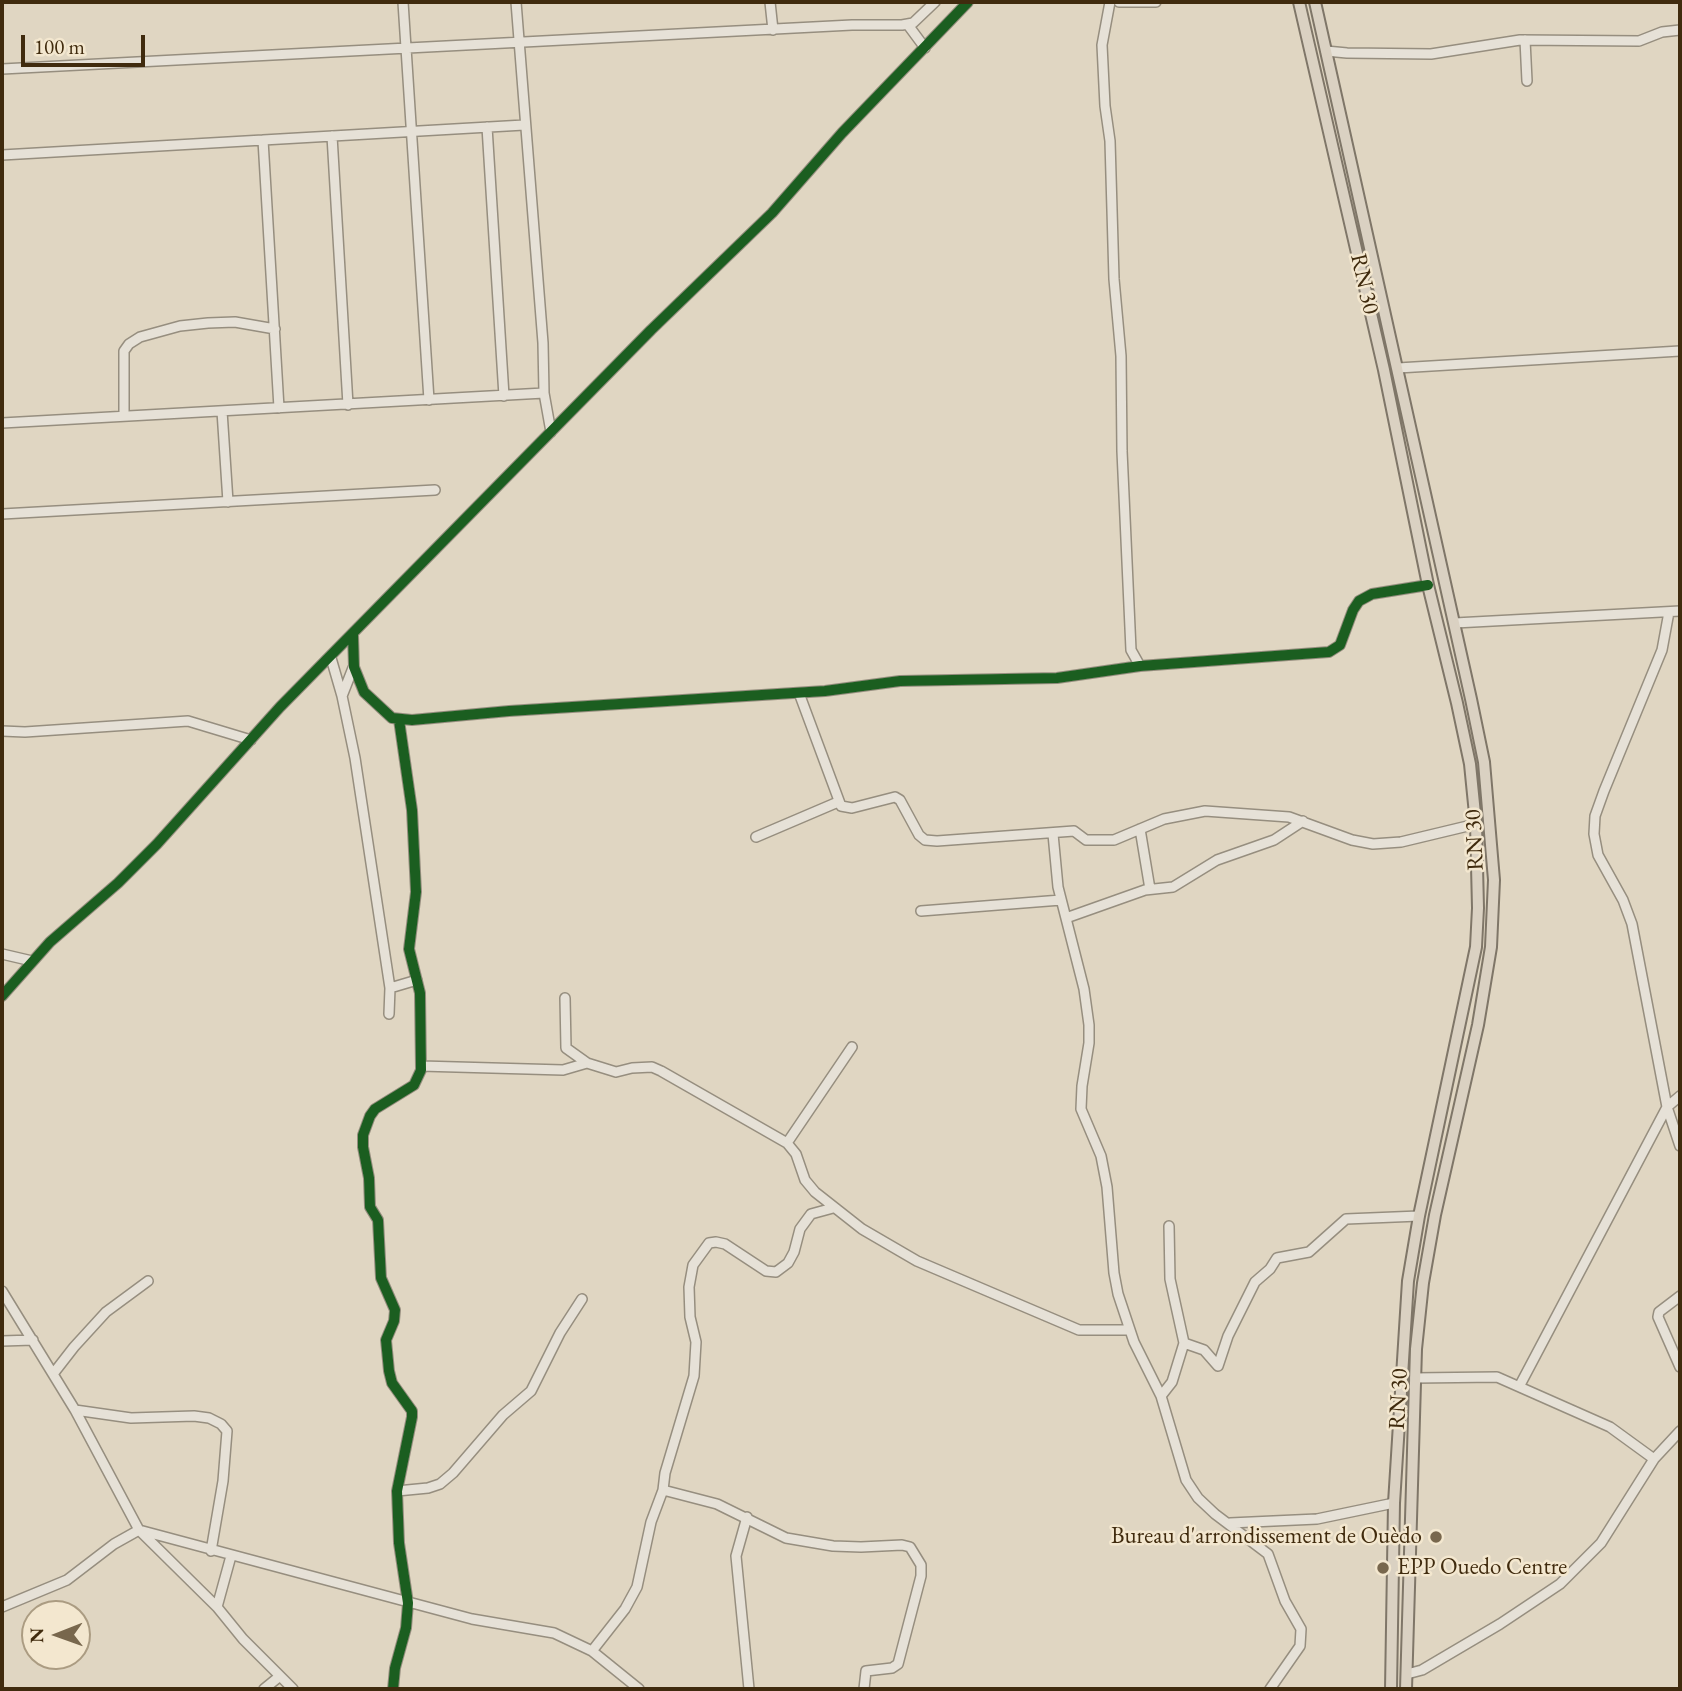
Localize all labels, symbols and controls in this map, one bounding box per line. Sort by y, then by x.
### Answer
scale bar [24,21,149,65]
text: 100 m [34,33,85,60]
street label: RN 30 [1344,251,1384,317]
street label: RN 30 [1460,809,1490,871]
street label: RN 30 [1384,1368,1414,1430]
place label: Bureau d'arrondissement de Ouèdo [1111,1523,1422,1551]
marker: Bureau d'arrondissement de Ouèdo [1428,1529,1444,1545]
place label: EPP Ouedo Centre [1397,1554,1567,1582]
marker: EPP Ouedo Centre [1375,1560,1391,1576]
north arrow [21,1600,91,1670]
text: N [24,1627,49,1643]

